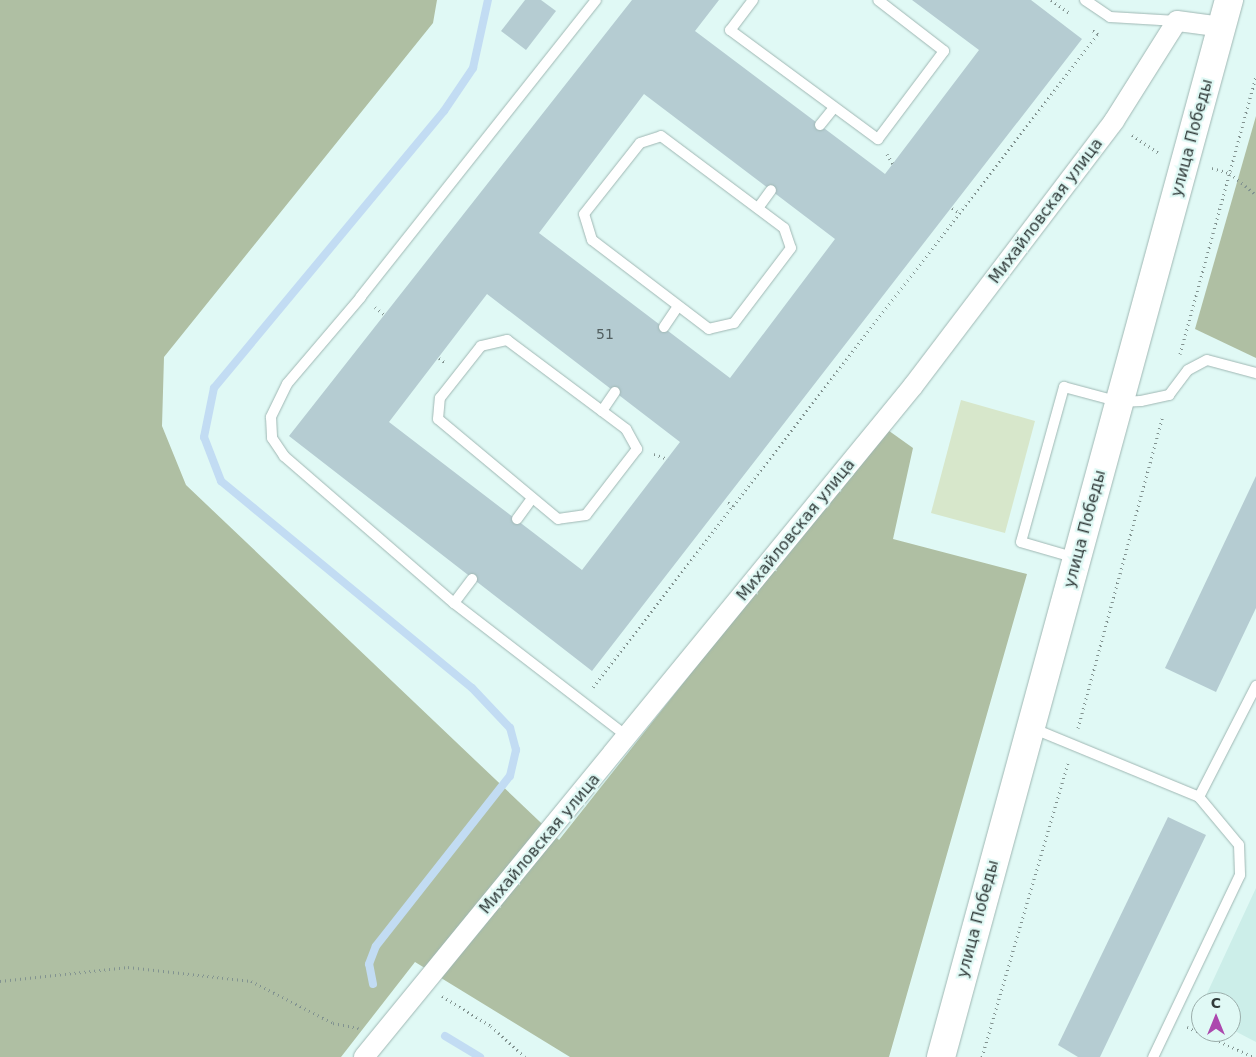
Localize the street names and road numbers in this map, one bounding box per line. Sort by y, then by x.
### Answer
street label: улица Победы [1167,77,1217,199]
street label: Михайловская улица [985,135,1107,287]
street label: Михайловская улица [733,455,859,605]
street label: улица Победы [1060,468,1110,590]
street label: Михайловская улица [476,770,604,918]
street label: улица Победы [953,858,1003,980]

